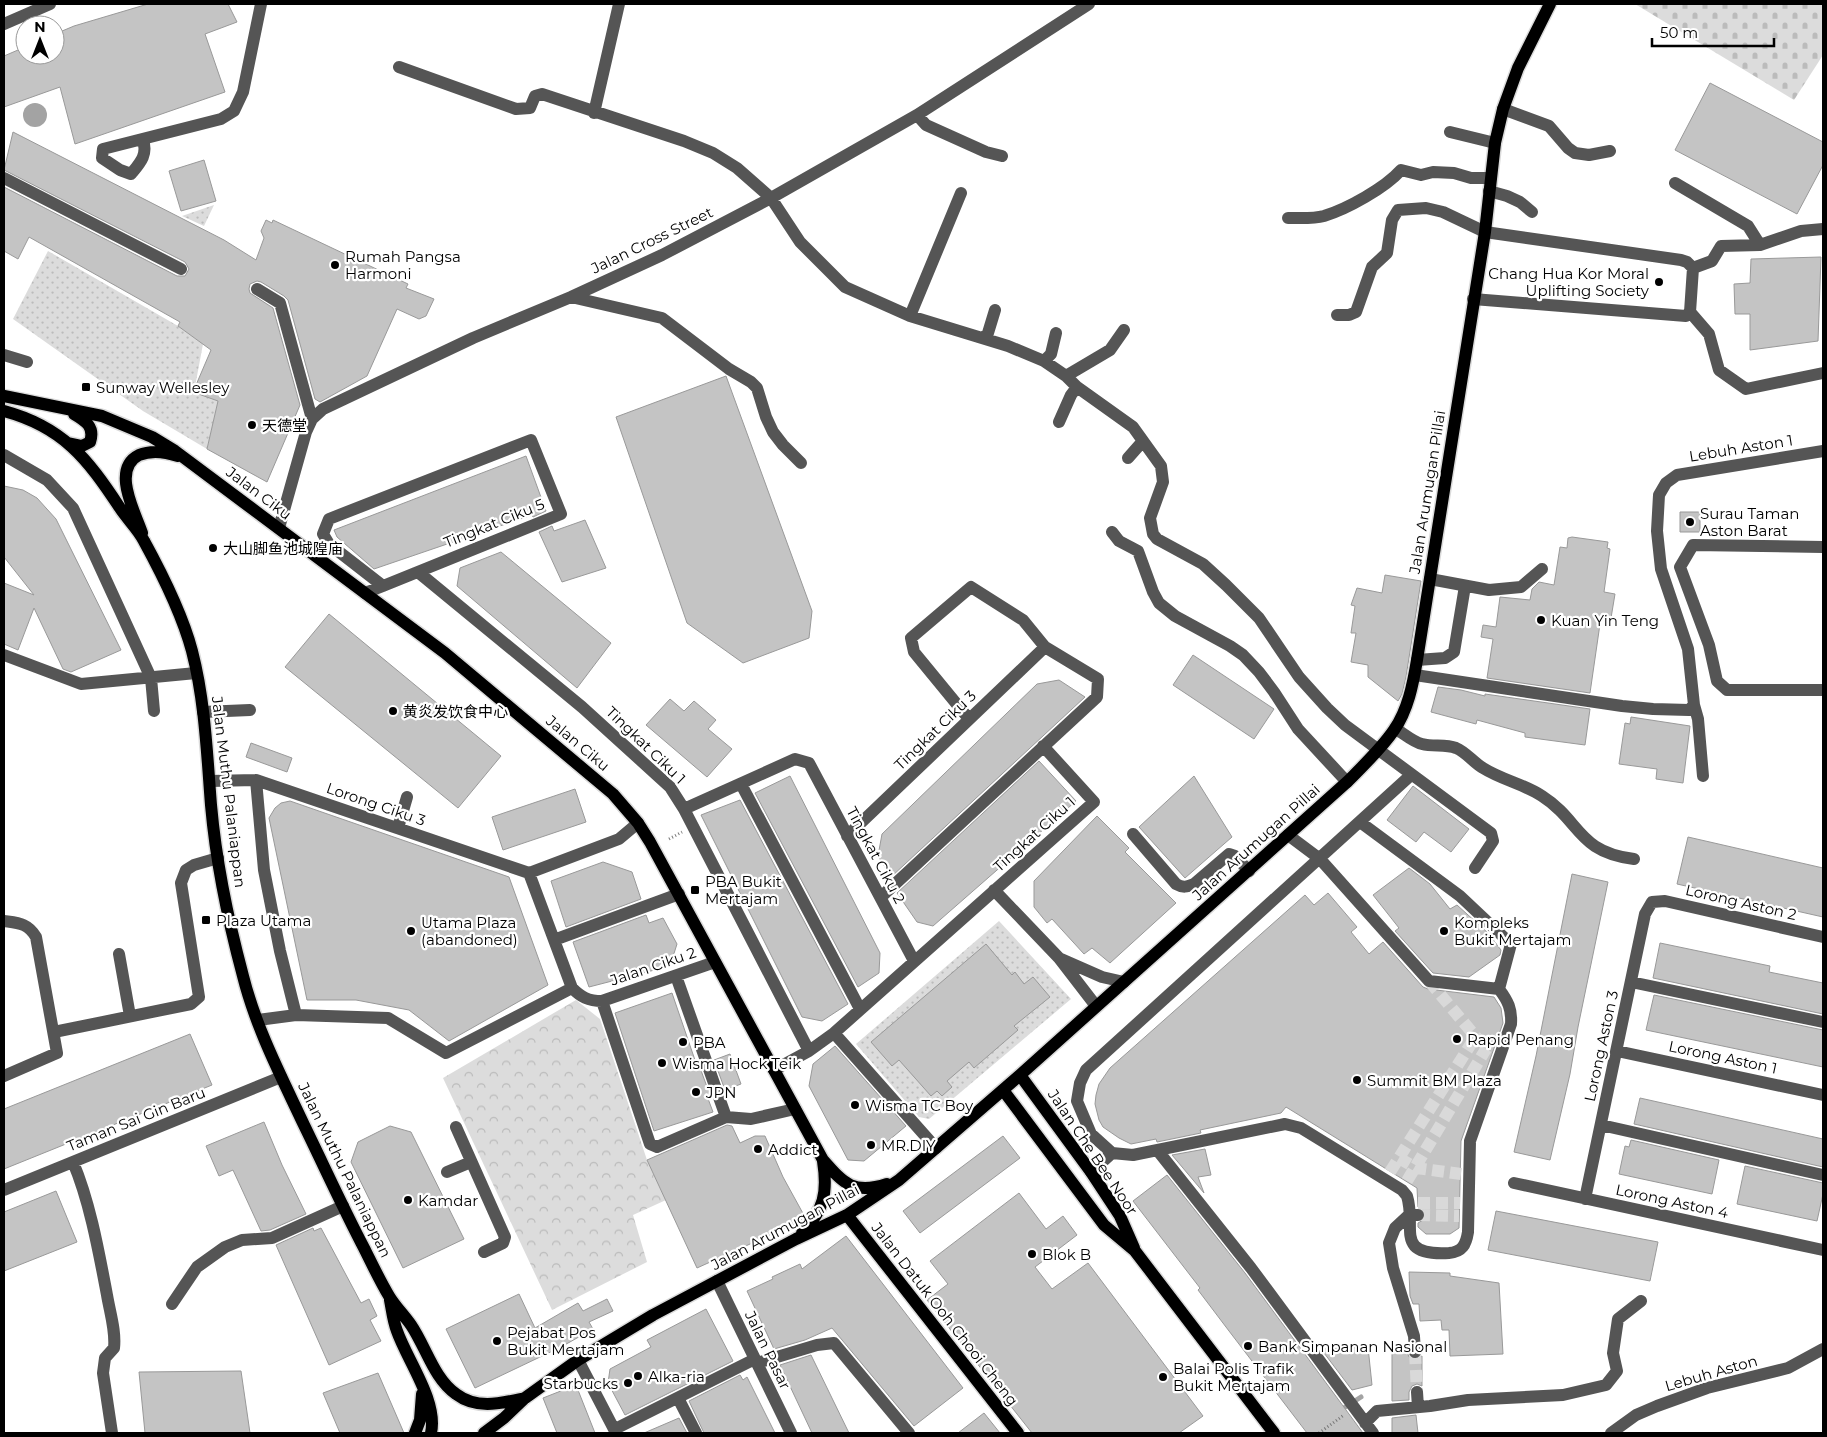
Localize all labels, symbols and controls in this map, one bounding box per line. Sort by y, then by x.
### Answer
north arrow [15,15,65,65]
scale bar [1652,15,1774,47]
text: N [34,18,46,36]
text: 50 m [1660,23,1698,42]
street label: Jalan Cross Street [587,202,716,278]
place label: Rumah Pangsa Harmoni [345,247,461,283]
marker: Rumah Pangsa Harmoni [329,259,341,271]
place label: Chang Hua Kor Moral Uplifting Society [1488,264,1650,300]
marker: Chang Hua Kor Moral Uplifting Society [1653,276,1665,288]
place label: Sunway Wellesley [96,378,230,397]
marker: Sunway Wellesley [80,381,92,393]
street label: Jalan Arumugan Pillai [1405,409,1449,576]
place label: 天德堂 [262,416,307,435]
marker: 天德堂 [246,419,258,431]
street label: Lebuh Aston 1 [1688,430,1794,466]
street label: Jalan Ciku [222,462,295,524]
street label: Tingkat Ciku 5 [441,494,547,552]
place label: Surau Taman Aston Barat [1700,504,1800,540]
marker: Surau Taman Aston Barat [1684,516,1696,528]
place label: 大山脚鱼池城隍庙 [223,539,343,558]
marker: 大山脚鱼池城隍庙 [207,542,219,554]
place label: Kuan Yin Teng [1551,611,1659,630]
marker: Kuan Yin Teng [1535,614,1547,626]
street label: Tingkat Ciku 3 [890,686,980,774]
street label: Jalan Muthu Palaniappan [208,694,250,889]
place label: 黄炎发饮食中心 [403,702,508,721]
street label: Tingkat Ciku 1 [602,702,690,788]
marker: 黄炎发饮食中心 [387,705,399,717]
street label: Jalan Ciku [542,710,614,775]
street label: Lorong Ciku 3 [324,778,428,830]
street label: Jalan Arumugan Pillai [1188,780,1324,905]
street label: Tingkat Ciku 1 [989,792,1079,876]
street label: Tingkat Ciku 2 [843,803,909,907]
place label: PBA Bukit Mertajam [705,872,782,908]
street label: Lorong Aston 2 [1684,880,1798,924]
marker: PBA Bukit Mertajam [689,884,701,896]
place label: Plaza Utama [216,911,311,930]
place label: Utama Plaza (abandoned) [421,913,518,949]
place label: Kompleks Bukit Mertajam [1454,913,1571,949]
marker: Plaza Utama [200,914,212,926]
marker: Utama Plaza (abandoned) [405,925,417,937]
marker: Kompleks Bukit Mertajam [1438,925,1450,937]
street label: Jalan Ciku 2 [607,942,698,990]
street label: Lorong Aston 3 [1580,989,1622,1103]
place label: Rapid Penang [1467,1030,1574,1049]
place label: PBA [693,1033,726,1052]
marker: Rapid Penang [1451,1033,1463,1045]
marker: PBA [677,1036,689,1048]
street label: Lorong Aston 1 [1667,1036,1779,1078]
place label: Wisma Hock Teik [672,1054,801,1073]
marker: Wisma Hock Teik [656,1057,668,1069]
place label: Summit BM Plaza [1367,1071,1502,1090]
marker: Summit BM Plaza [1351,1074,1363,1086]
street label: Jalan Muthu Palaniappan [294,1078,396,1261]
street label: Taman Sai Gin Baru [64,1082,208,1156]
place label: JPN [705,1083,736,1102]
street label: Jalan Che Bee Noor [1043,1085,1142,1218]
marker: JPN [690,1086,702,1098]
place label: Wisma TC Boy [865,1096,974,1115]
marker: Wisma TC Boy [849,1099,861,1111]
place label: MR.DIY [881,1136,936,1155]
marker: MR.DIY [865,1139,877,1151]
place label: Addict [768,1140,818,1159]
marker: Addict [752,1143,764,1155]
street label: Jalan Arumugan Pillai [707,1180,862,1275]
street label: Lorong Aston 4 [1614,1180,1730,1222]
place label: Kamdar [418,1191,478,1210]
marker: Kamdar [402,1194,414,1206]
street label: Jalan Datuk Ooh Chooi Cheng [867,1218,1023,1409]
place label: Blok B [1042,1245,1091,1264]
marker: Blok B [1026,1248,1038,1260]
street label: Jalan Pasar [740,1307,795,1392]
place label: Pejabat Pos Bukit Mertajam [507,1323,624,1359]
marker: Pejabat Pos Bukit Mertajam [491,1335,503,1347]
place label: Bank Simpanan Nasional [1258,1337,1447,1356]
marker: Bank Simpanan Nasional [1242,1340,1254,1352]
street label: Lebuh Aston [1663,1351,1759,1395]
place label: Balai Polis Trafik Bukit Mertajam [1173,1359,1294,1395]
place label: Alka-ria [648,1367,705,1386]
marker: Alka-ria [632,1370,644,1382]
marker: Balai Polis Trafik Bukit Mertajam [1157,1371,1169,1383]
place label: Starbucks [544,1374,618,1393]
marker: Starbucks [622,1377,634,1389]

